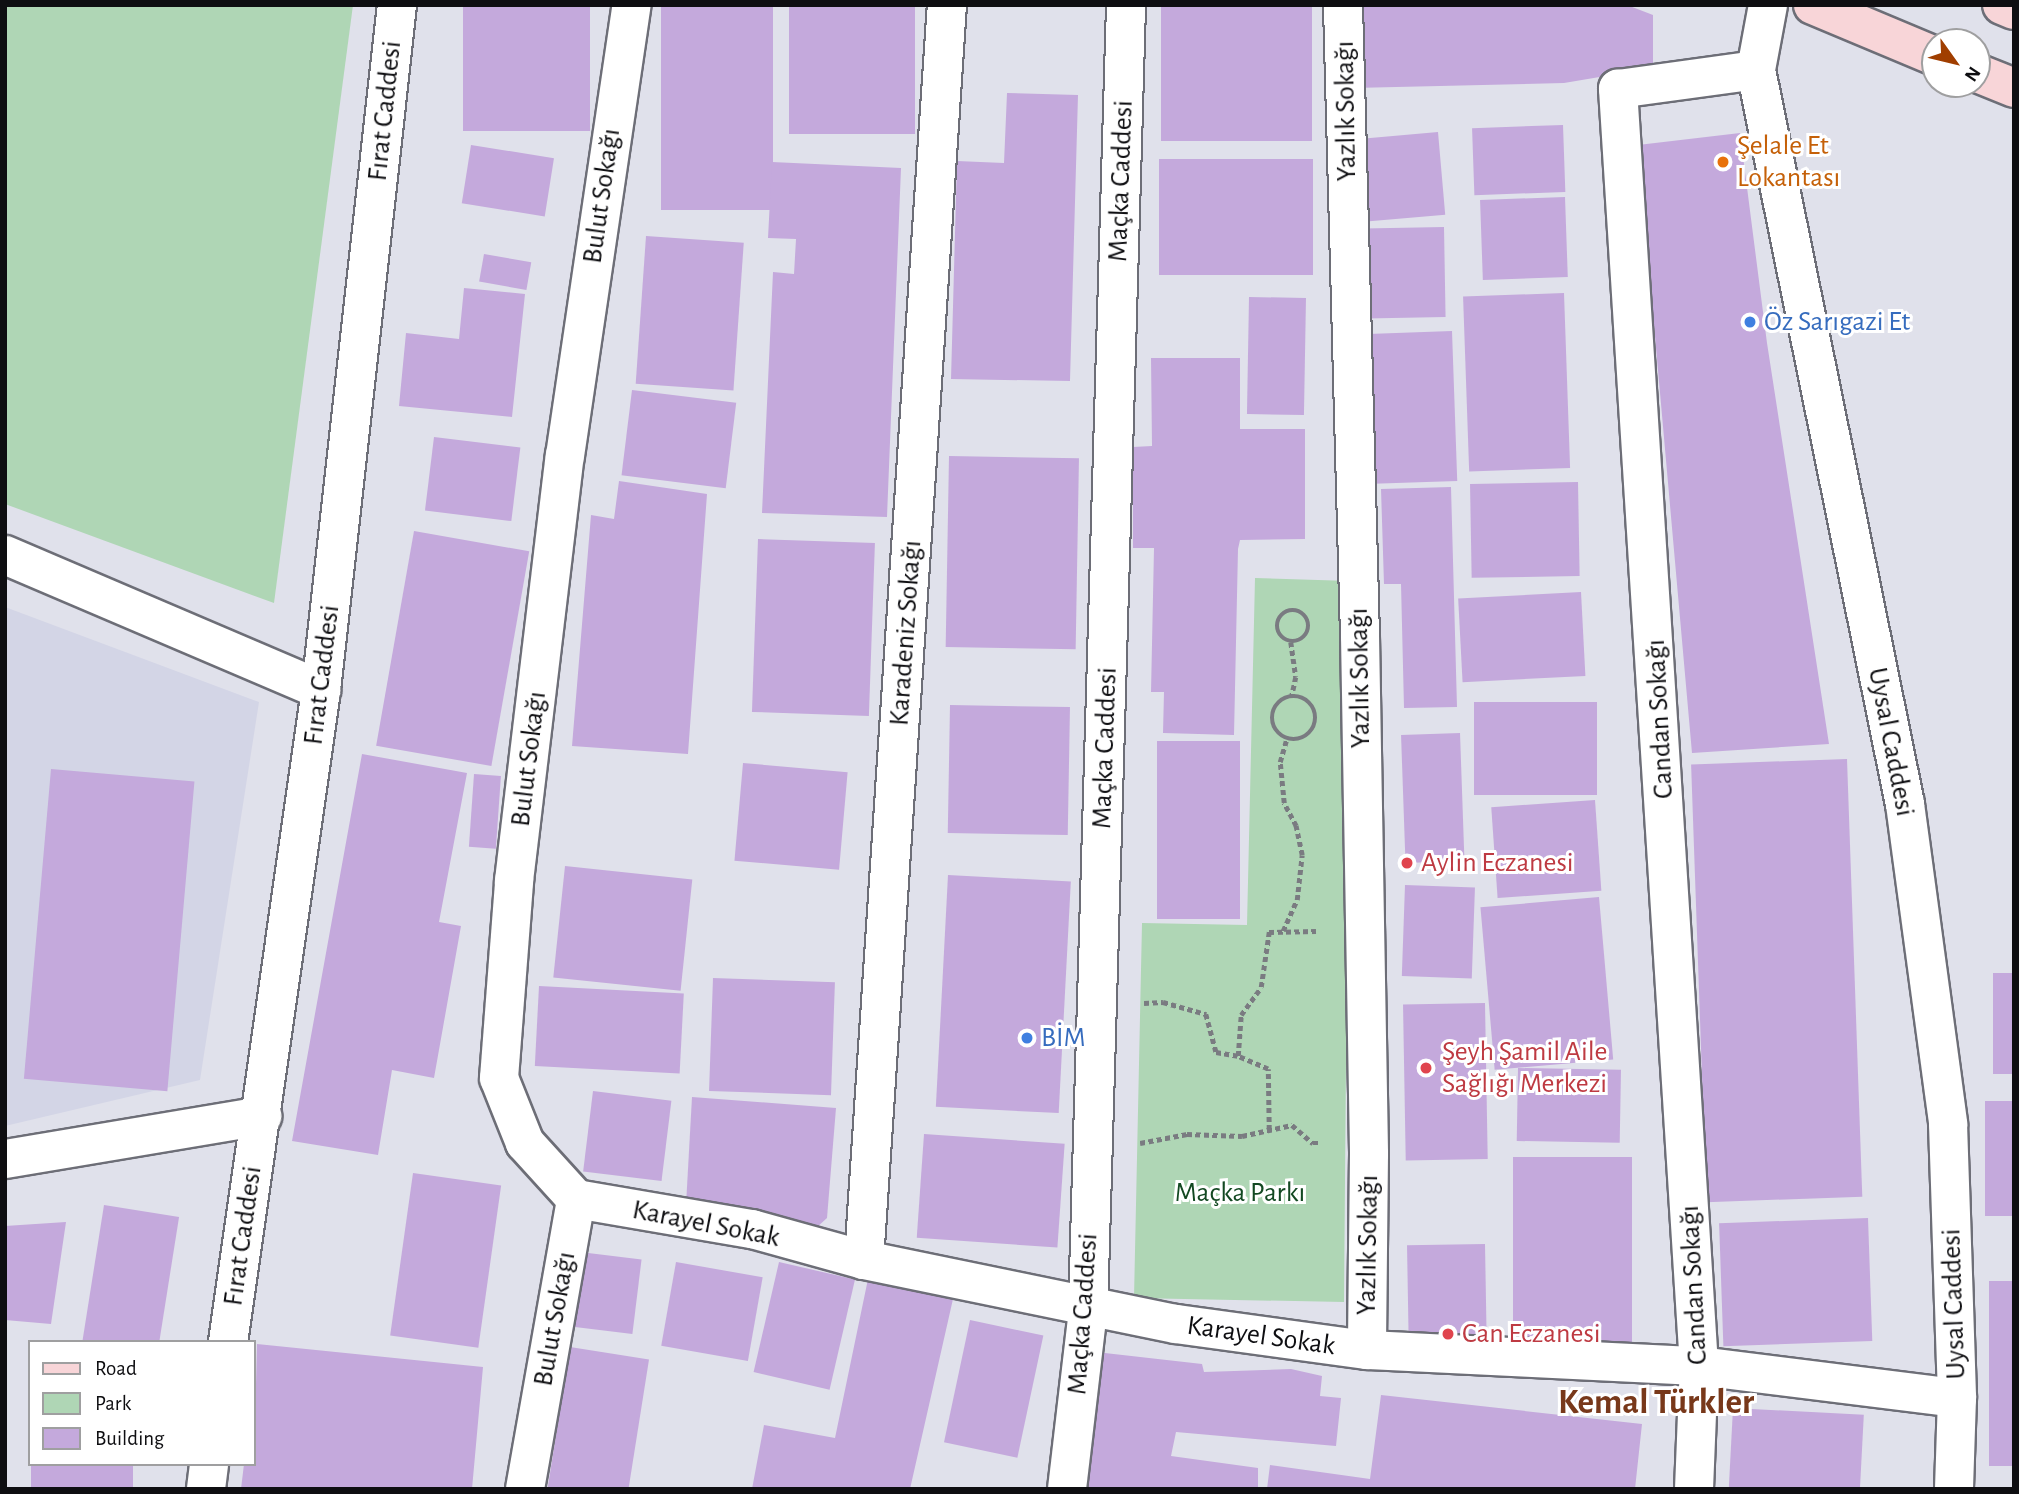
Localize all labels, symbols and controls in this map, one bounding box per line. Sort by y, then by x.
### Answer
north arrow [1921,28,1991,98]
street label: Fırat Caddesi [361,39,409,183]
street label: Yazlık Sokağı [1328,40,1364,182]
text: N [1961,63,1984,85]
street label: Maçka Caddesi [1101,100,1141,262]
street label: Bulut Sokağı [576,126,628,266]
place label: Şelale Et Lokantası [1737,129,1840,195]
marker: Şelale Et Lokantası [1715,154,1731,170]
place label: Öz Sarıgazi Et [1764,305,1910,339]
marker: Öz Sarıgazi Et [1742,314,1758,330]
street label: Karadeniz Sokağı [883,539,929,727]
street label: Fırat Caddesi [297,603,347,747]
street label: Yazlık Sokağı [1342,607,1378,749]
street label: Candan Sokağı [1639,638,1681,800]
street label: Uysal Caddesi [1860,665,1922,819]
street label: Maçka Caddesi [1085,667,1125,829]
street label: Bulut Sokağı [504,689,554,829]
place label: Aylin Eczanesi [1421,846,1574,880]
marker: Aylin Eczanesi [1399,855,1415,871]
place label: BİM [1041,1021,1086,1055]
marker: BİM [1019,1030,1035,1046]
place label: Şeyh Şamil Aile Sağlığı Merkezi [1442,1035,1608,1101]
marker: Şeyh Şamil Aile Sağlığı Merkezi [1416,1058,1436,1078]
street label: Fırat Caddesi [217,1164,269,1308]
street label: Yazlık Sokağı [1350,1174,1386,1316]
park label: Maçka Parkı [1175,1176,1305,1210]
street label: Karayel Sokak [629,1193,783,1255]
street label: Candan Sokağı [1673,1204,1715,1366]
street label: Uysal Caddesi [1935,1228,1973,1380]
street label: Maçka Caddesi [1061,1232,1105,1396]
street label: Bulut Sokağı [527,1249,583,1389]
street label: Karayel Sokak [1185,1309,1337,1363]
place label: Can Eczanesi [1462,1317,1601,1351]
marker: Can Eczanesi [1440,1326,1456,1342]
legend [28,1340,256,1466]
text: Road [95,1358,137,1379]
district label: Kemal Türkler [1558,1382,1754,1424]
text: Park [95,1393,131,1414]
text: Building [95,1428,164,1449]

